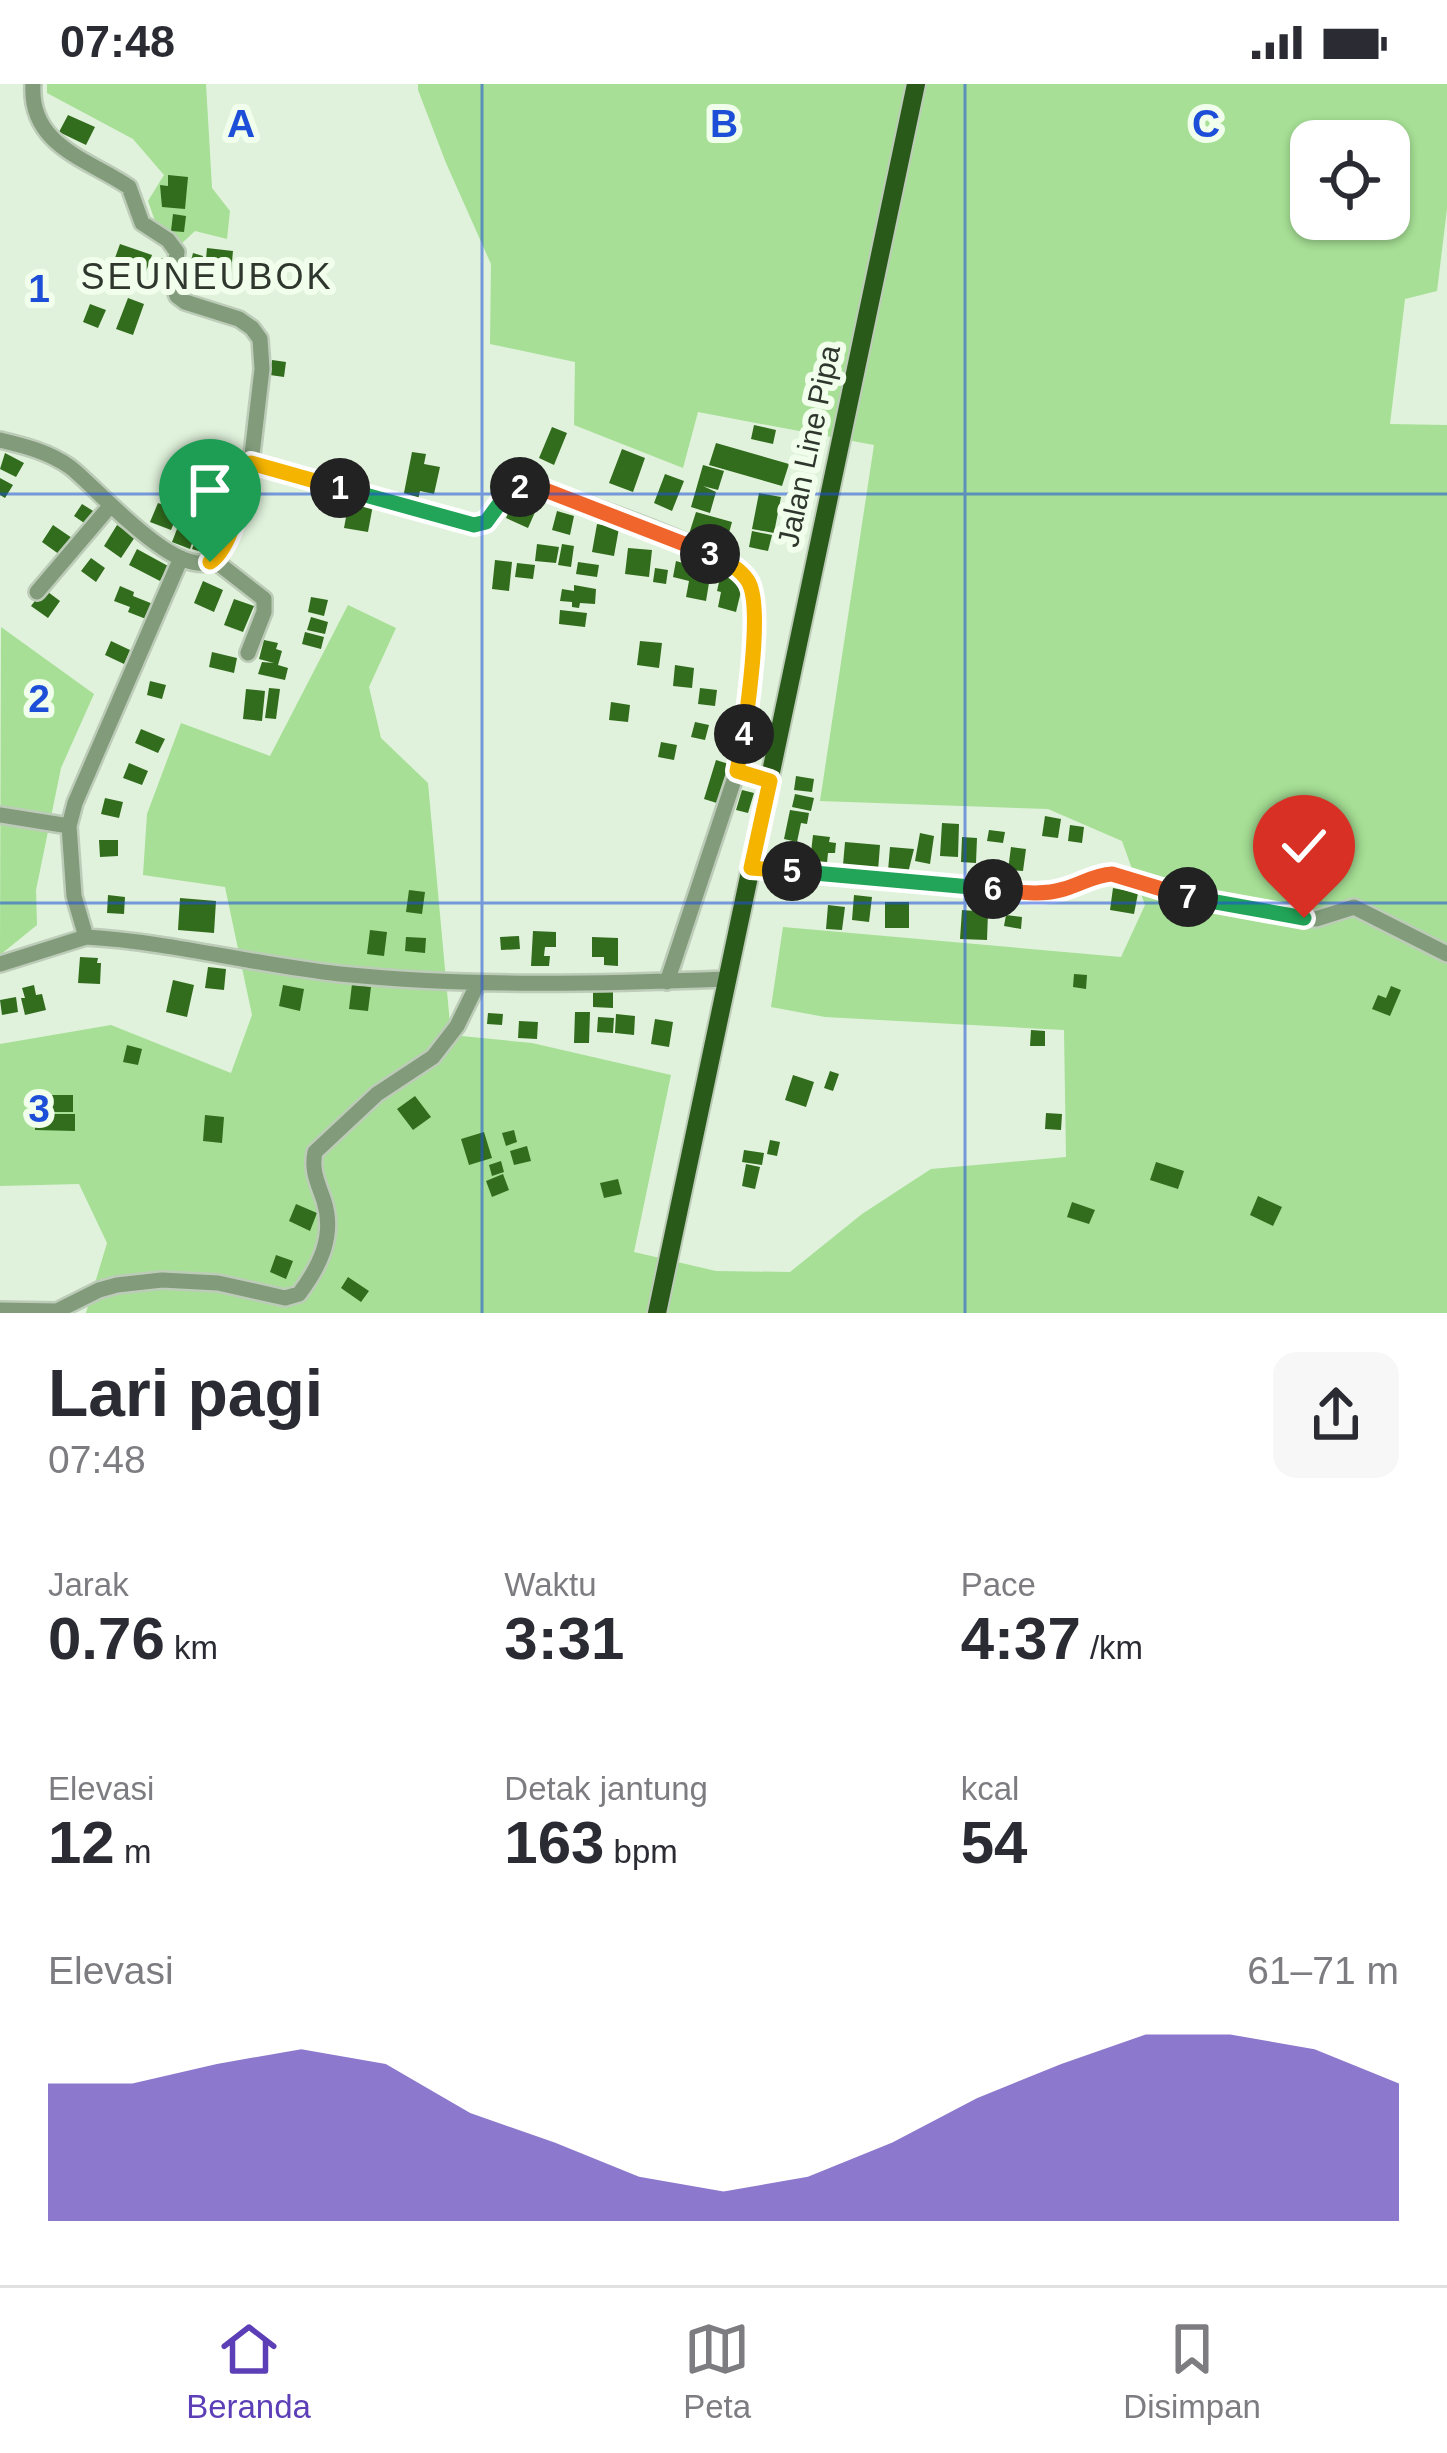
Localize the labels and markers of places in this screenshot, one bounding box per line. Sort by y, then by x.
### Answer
pin [159,439,261,562]
pin: 2 [490,457,550,517]
pin: 1 [310,458,370,518]
pin: 3 [680,524,740,584]
pin: 4 [714,704,774,764]
pin [1253,795,1355,918]
pin: 5 [762,841,822,901]
pin: 6 [963,859,1023,919]
pin: 7 [1158,867,1218,927]

